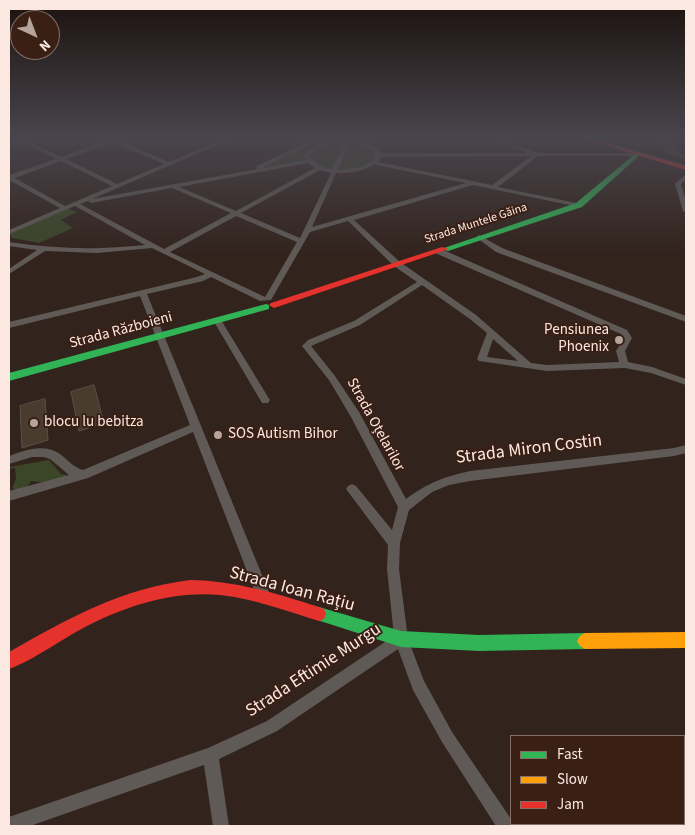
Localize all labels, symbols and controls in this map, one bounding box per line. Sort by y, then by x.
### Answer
north arrow [10,10,60,60]
text: N [34,35,55,56]
street label: Strada Muntele Găina [423,201,529,247]
street label: Strada Războieni [68,309,174,353]
place label: Pensiunea Phoenix [544,322,609,357]
marker: Pensiunea Phoenix [613,334,625,346]
street label: Strada Oțelarilor [342,375,408,475]
place label: blocu lu bebitza [44,414,144,432]
marker: blocu lu bebitza [28,417,40,429]
place label: SOS Autism Bihor [228,426,338,444]
marker: SOS Autism Bihor [212,429,224,441]
street label: Strada Miron Costin [455,430,603,470]
street label: Strada Ioan Rațiu [227,563,357,617]
street label: Strada Eftimie Murgu [242,619,386,723]
legend [510,735,685,825]
text: Fast [557,744,583,765]
text: Slow [557,769,588,790]
text: Jam [557,794,584,815]

